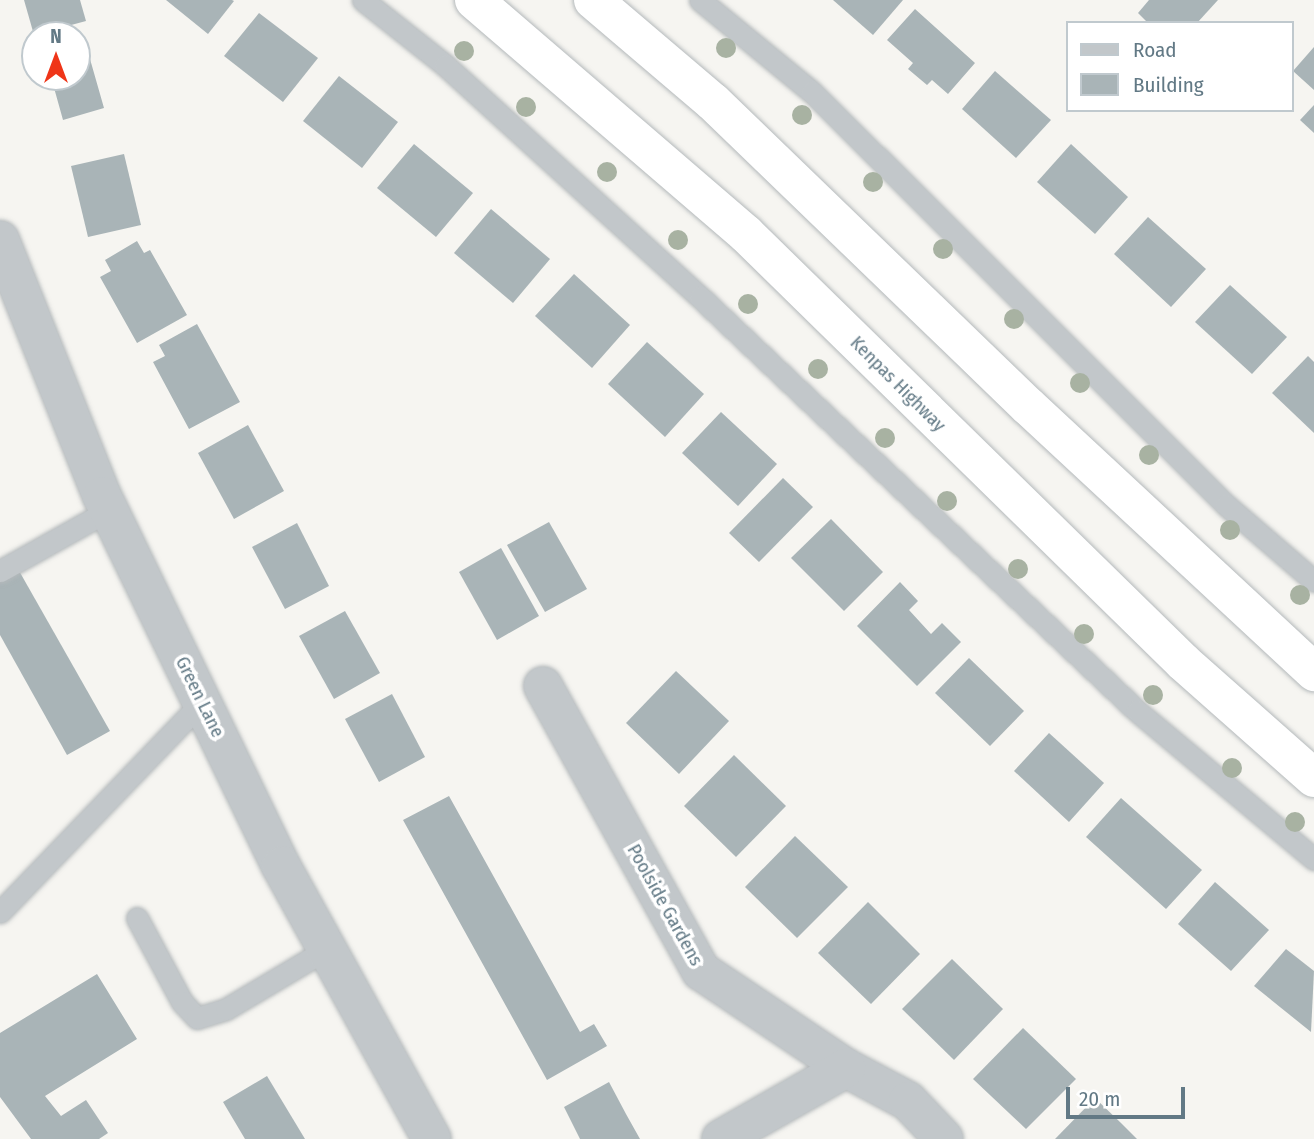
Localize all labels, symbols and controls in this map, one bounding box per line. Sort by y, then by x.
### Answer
north arrow [21,21,91,91]
legend [1066,21,1293,112]
text: N [50,25,62,48]
text: Road [1133,37,1177,63]
text: Building [1133,72,1204,98]
street label: Kenpas Highway [845,331,951,437]
street label: Green Lane [171,653,229,741]
street label: Poolside Gardens [622,840,708,970]
scale bar [1069,1072,1188,1116]
text: 20 m [1079,1086,1120,1112]

